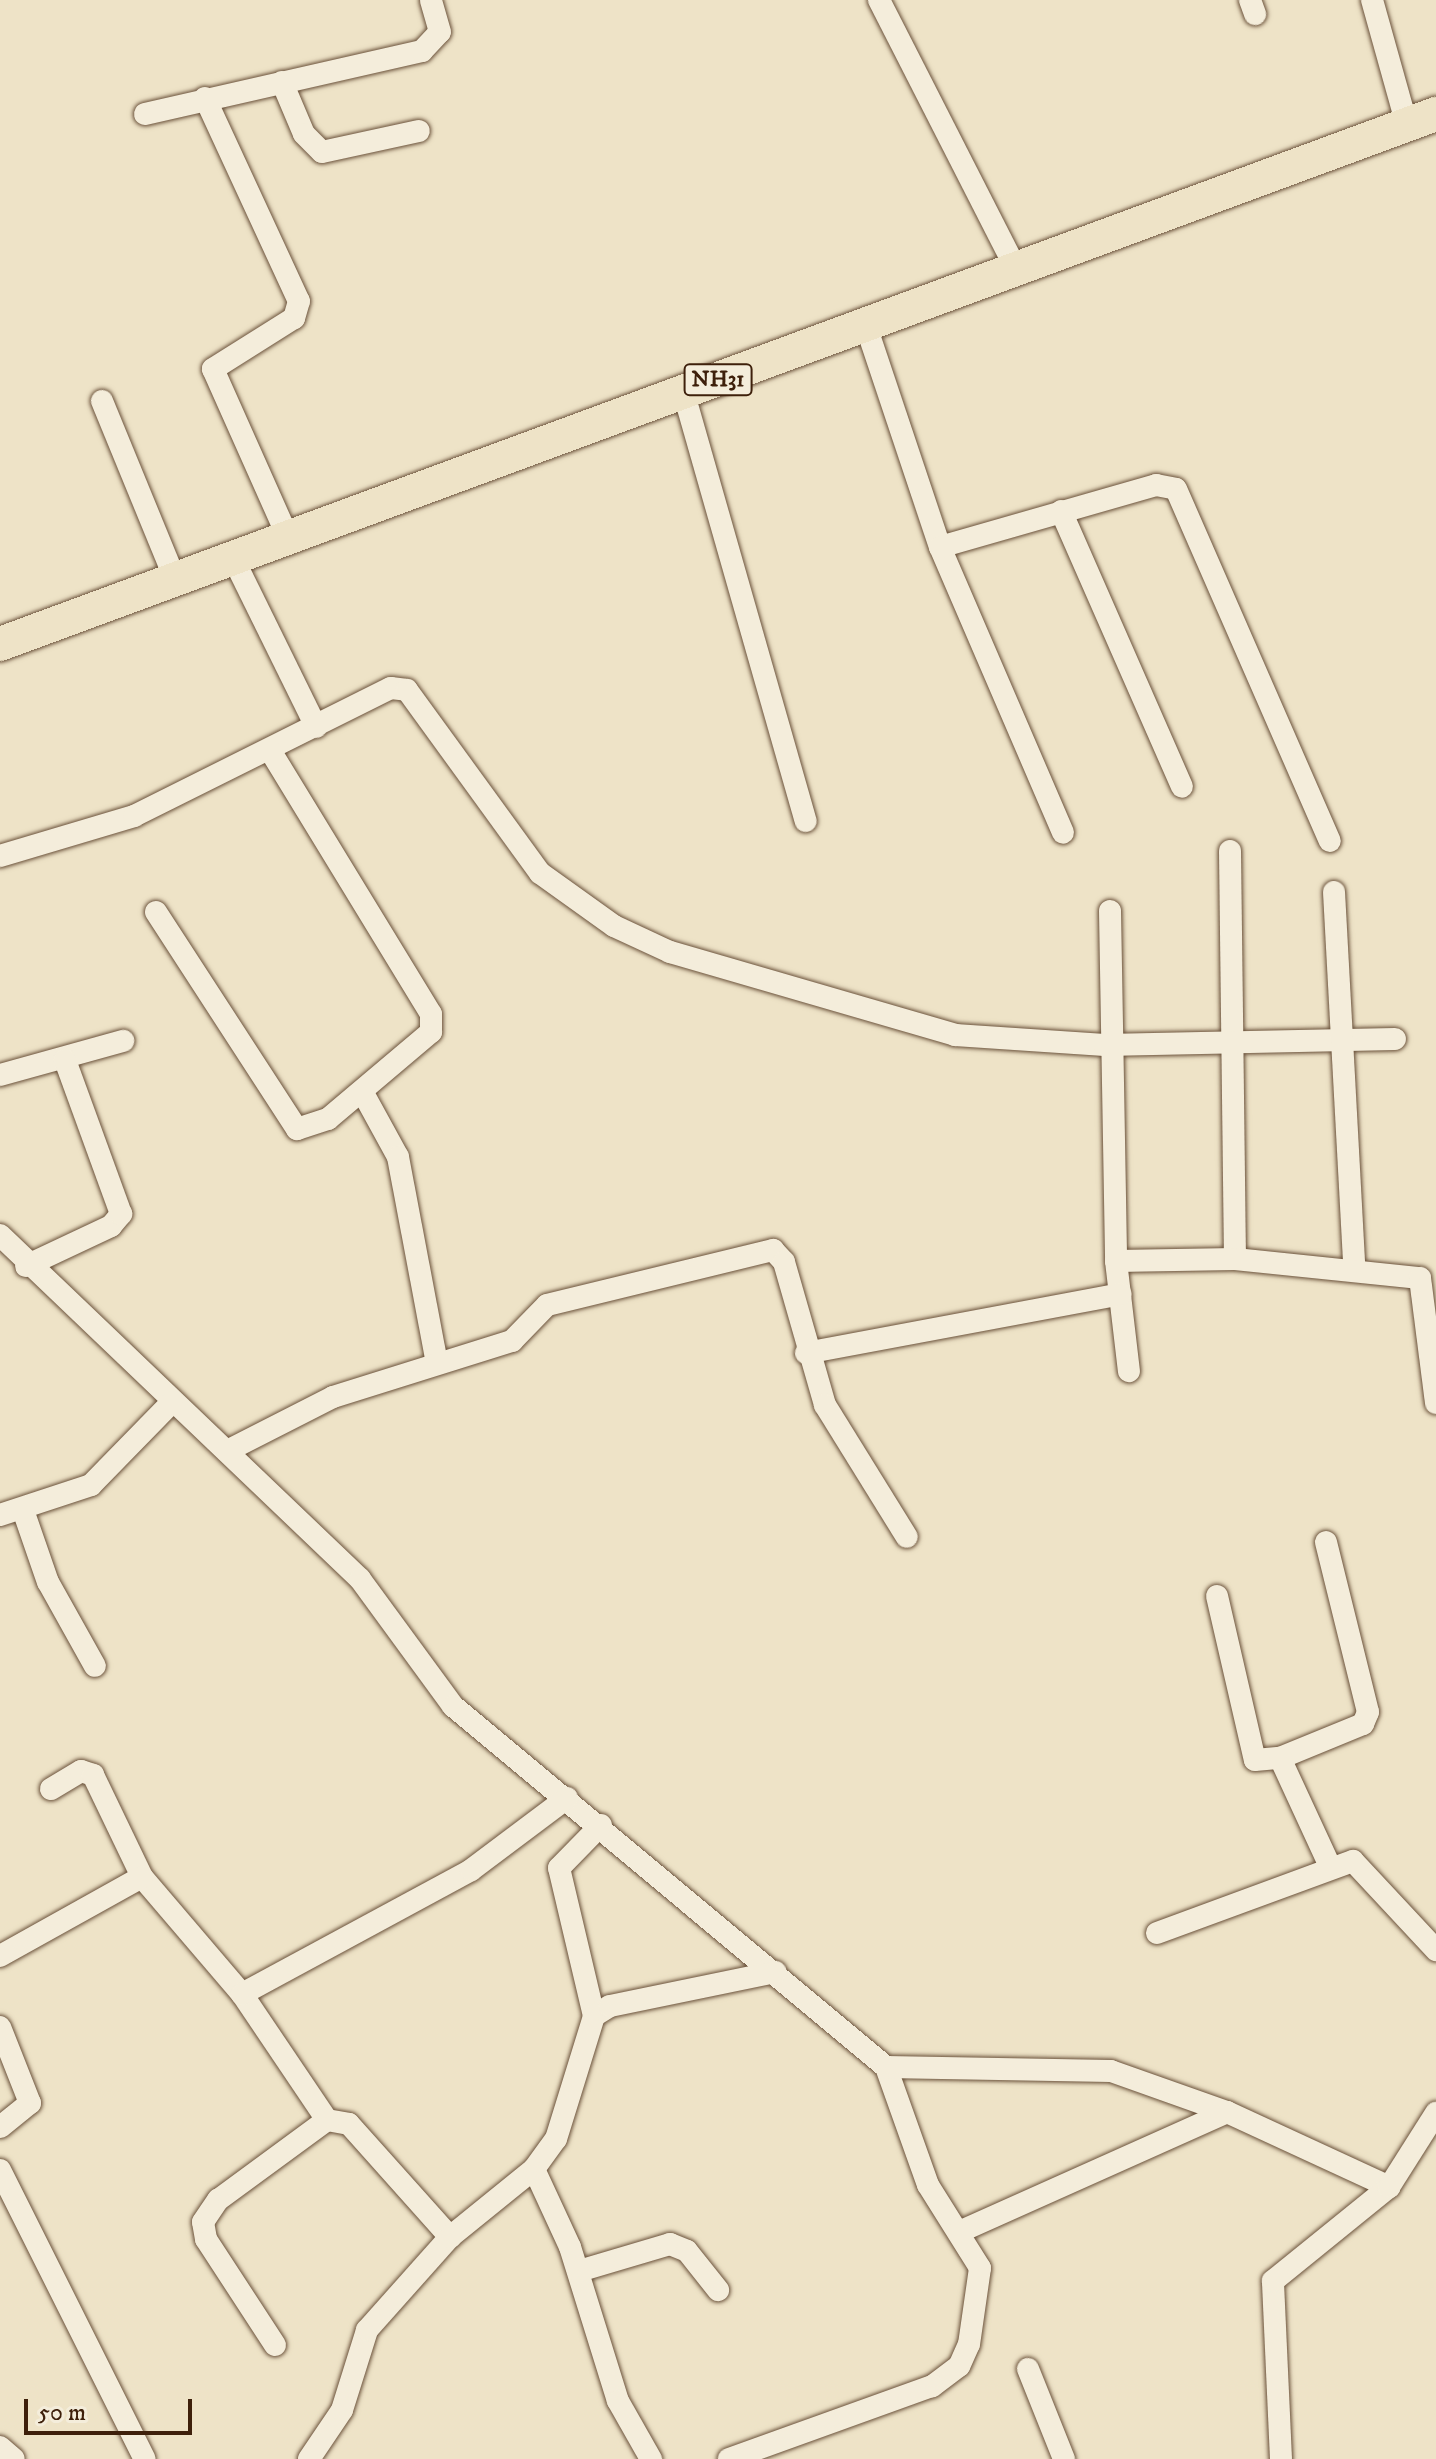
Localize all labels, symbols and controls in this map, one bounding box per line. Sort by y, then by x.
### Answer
road number: NH31 [682,362,754,398]
scale bar [28,2383,196,2433]
text: 50 m [38,2398,86,2428]

